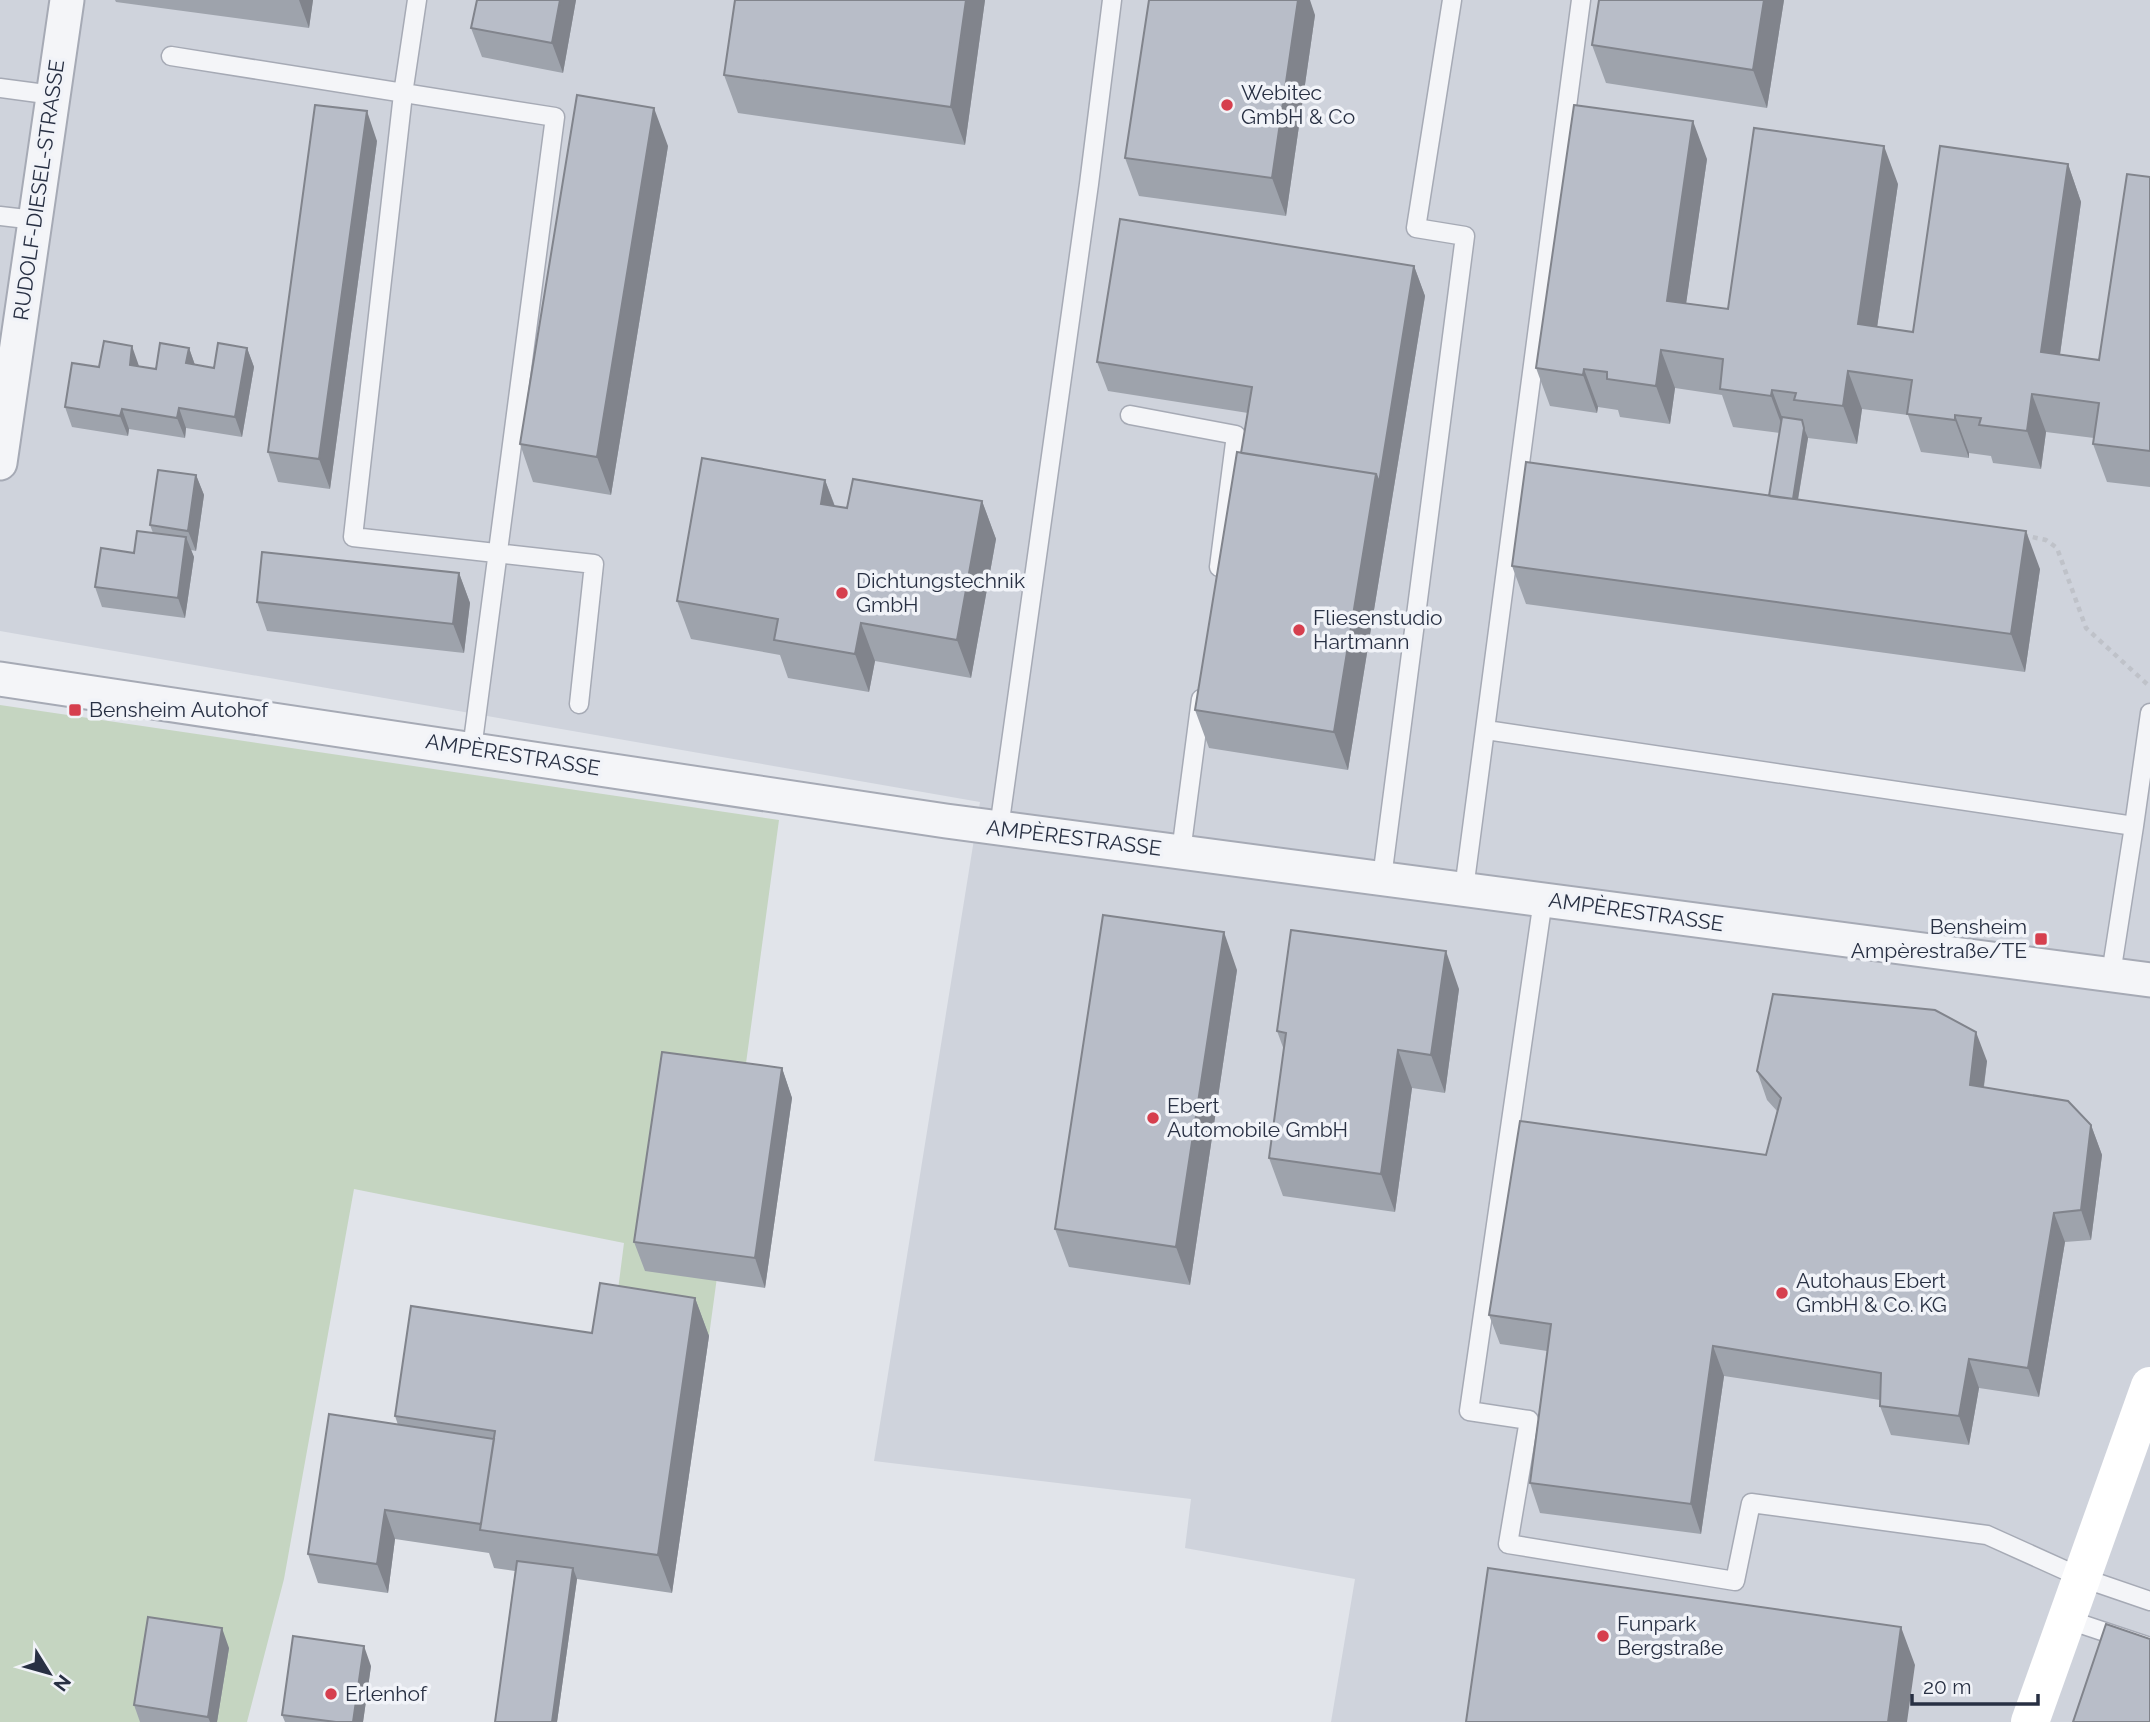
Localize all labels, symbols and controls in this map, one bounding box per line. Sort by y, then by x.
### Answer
street label: RUDOLF-DIESEL-STRASSE [8,58,69,322]
place label: Webitec GmbH & Co [1241,80,1355,129]
marker: Webitec GmbH & Co [1219,97,1235,113]
place label: Dichtungstechnik GmbH [856,568,1025,617]
marker: Dichtungstechnik GmbH [834,585,850,601]
place label: Fliesenstudio Hartmann [1313,605,1443,654]
marker: Fliesenstudio Hartmann [1291,622,1307,638]
place label: Bensheim Autohof [89,697,269,722]
marker: Bensheim Autohof [67,702,83,718]
street label: AMPÈRESTRASSE [424,728,602,781]
street label: AMPÈRESTRASSE [985,814,1163,861]
street label: AMPÈRESTRASSE [1547,887,1725,936]
place label: Bensheim Ampèrestraße/TE [1851,914,2027,963]
marker: Bensheim Ampèrestraße/TE [2033,931,2049,947]
place label: Ebert Automobile GmbH [1167,1093,1348,1142]
marker: Ebert Automobile GmbH [1145,1110,1161,1126]
place label: Autohaus Ebert GmbH & Co. KG [1796,1268,1947,1317]
marker: Autohaus Ebert GmbH & Co. KG [1774,1285,1790,1301]
place label: Funpark Bergstraße [1617,1611,1723,1660]
marker: Funpark Bergstraße [1595,1628,1611,1644]
north arrow [14,1638,84,1708]
scale bar [1912,1662,2038,1706]
text: N [49,1671,76,1696]
text: 20 m [1923,1674,1971,1699]
place label: Erlenhof [345,1681,428,1706]
marker: Erlenhof [323,1686,339,1702]

